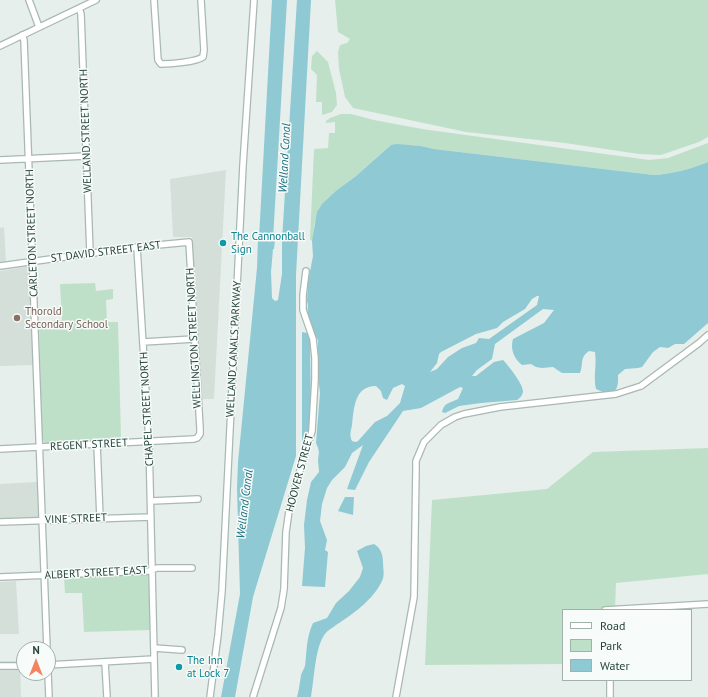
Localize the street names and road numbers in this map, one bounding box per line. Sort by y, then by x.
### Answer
street label: WELLAND STREET NORTH [77,69,95,193]
street label: CARLETON STREET NORTH [23,169,41,297]
street label: ST DAVID STREET EAST [50,239,162,265]
street label: WELLINGTON STREET NORTH [184,267,204,409]
street label: WELLAND CANALS PARKWAY [224,280,244,418]
street label: CHAPEL STREET NORTH [137,352,157,466]
street label: HOOVER STREET [283,433,317,513]
street label: REGENT STREET [50,436,128,454]
street label: VINE STREET [45,511,107,527]
street label: ALBERT STREET EAST [44,564,148,582]

